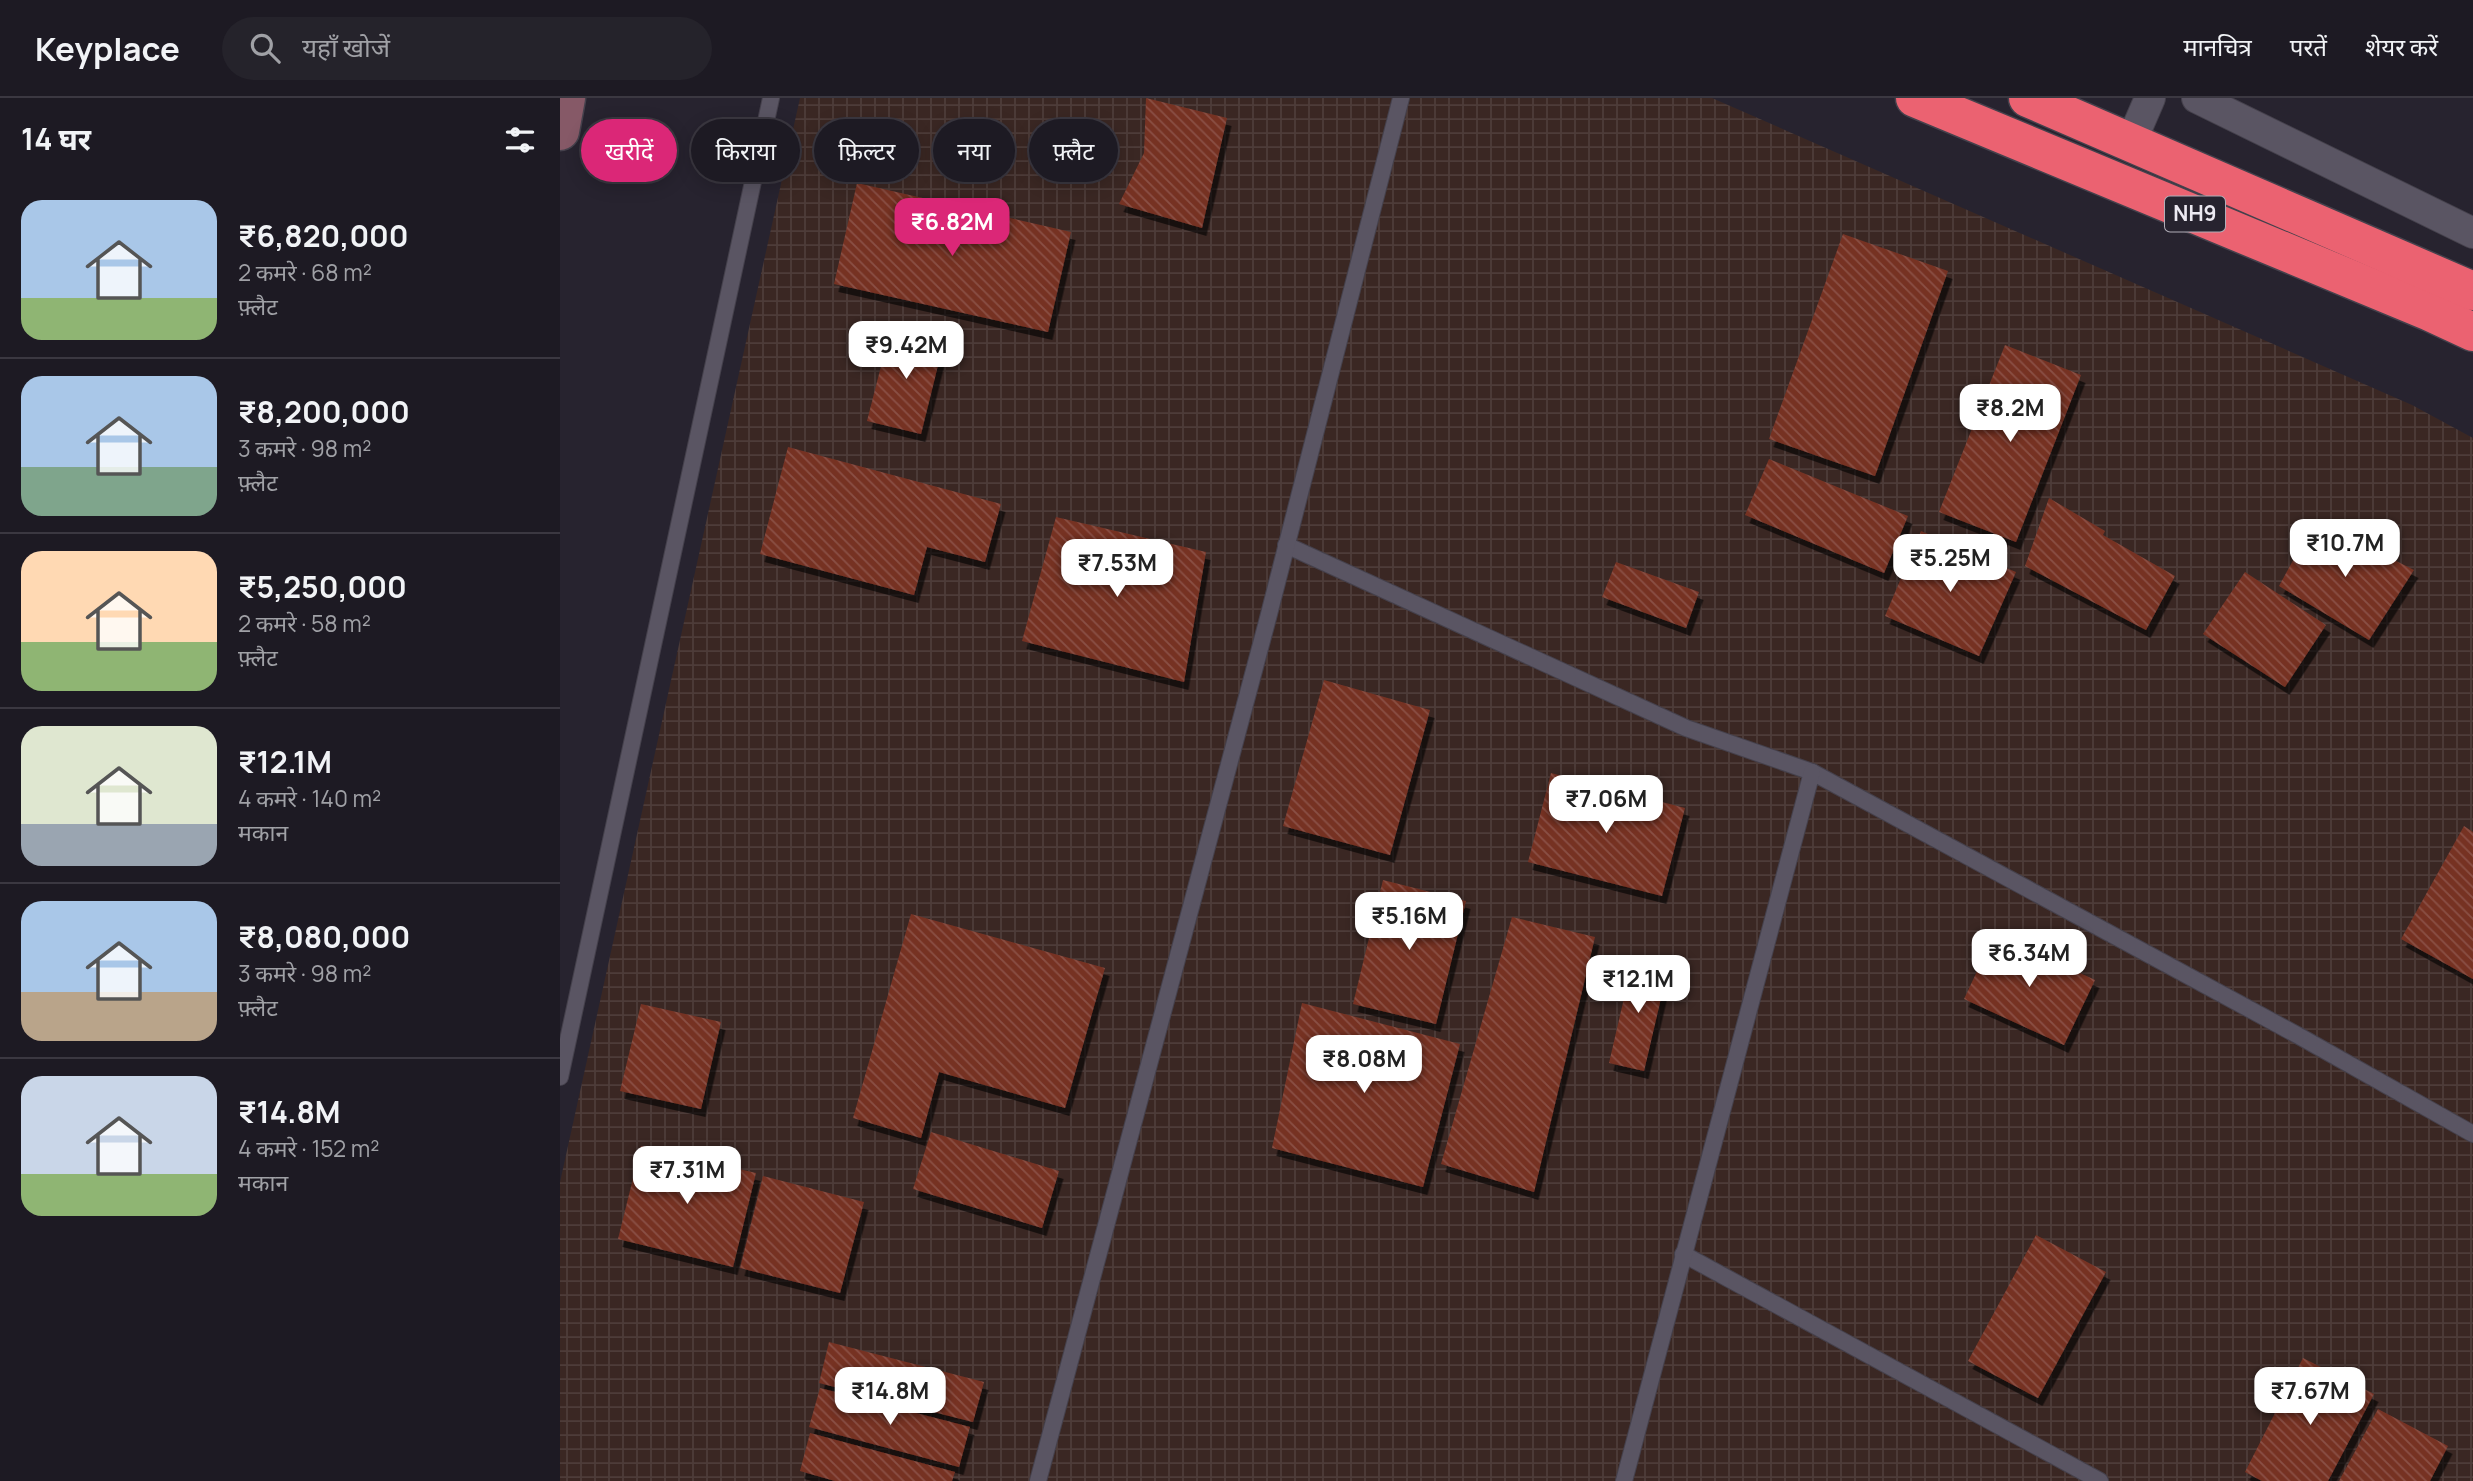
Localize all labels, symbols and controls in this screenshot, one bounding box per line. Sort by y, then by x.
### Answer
search box [222,17,712,80]
text: Keyplace [35,26,180,71]
icon: search [246,29,284,67]
text: यहाँ खोजें [302,29,390,65]
text: मानचित्र [2183,30,2252,63]
text: परतें [2290,30,2327,63]
text: शेयर करें [2365,30,2438,63]
text: 14 घर [21,118,91,159]
chip: खरीदें [581,119,677,182]
chip: किराया [691,119,800,182]
chip: फ़िल्टर [814,119,919,182]
chip: नया [933,119,1015,182]
chip: फ़्लैट [1029,119,1118,182]
icon: filters [501,121,539,159]
road number: NH9 [2165,197,2225,232]
pin: ₹6.82M [895,198,1009,258]
text: ₹6.82M [911,205,993,237]
text: ₹6,820,000 [238,215,409,256]
icon: home [77,228,161,312]
text: 2 कमरे · 68 m² [238,256,372,288]
text: फ़्लैट [238,290,278,322]
pin: ₹9.42M [849,322,963,381]
text: ₹9.42M [865,328,947,360]
pin: ₹8.2M [1961,384,2059,444]
text: ₹8,200,000 [238,391,410,432]
text: ₹8.2M [1976,391,2044,423]
icon: home [77,404,161,488]
text: 3 कमरे · 98 m² [238,432,371,464]
text: फ़्लैट [238,466,278,498]
pin: ₹10.7M [2288,519,2402,579]
text: ₹10.7M [2306,526,2384,558]
pin: ₹5.25M [1893,534,2007,594]
pin: ₹7.53M [1060,540,1174,599]
text: ₹5.25M [1909,541,1991,573]
text: ₹7.53M [1077,546,1157,578]
text: ₹5,250,000 [238,566,407,607]
icon: home [77,579,161,663]
text: 2 कमरे · 58 m² [238,607,371,639]
text: फ़्लैट [238,641,278,673]
text: ₹12.1M [238,741,332,782]
icon: home [77,754,161,838]
pin: ₹7.06M [1549,776,1663,835]
text: 4 कमरे · 140 m² [238,782,381,814]
text: ₹7.06M [1565,782,1647,814]
text: मकान [238,816,288,848]
pin: ₹5.16M [1352,892,1466,952]
text: ₹5.16M [1371,899,1447,931]
text: ₹8,080,000 [238,916,410,957]
icon: home [77,929,161,1013]
pin: ₹6.34M [1972,930,2086,989]
text: ₹6.34M [1988,936,2070,968]
pin: ₹12.1M [1581,956,1695,1015]
text: 3 कमरे · 98 m² [238,957,371,989]
text: ₹12.1M [1602,962,1674,994]
text: फ़्लैट [238,991,278,1023]
pin: ₹8.08M [1307,1035,1421,1095]
text: ₹8.08M [1322,1042,1406,1074]
text: ₹14.8M [238,1091,340,1132]
icon: home [77,1104,161,1188]
text: 4 कमरे · 152 m² [238,1132,379,1164]
pin: ₹7.31M [630,1146,744,1206]
text: ₹7.31M [649,1153,725,1185]
text: मकान [238,1166,288,1198]
pin: ₹14.8M [833,1368,947,1427]
pin: ₹7.67M [2253,1368,2367,1427]
text: ₹14.8M [851,1374,929,1406]
text: ₹7.67M [2270,1374,2350,1406]

